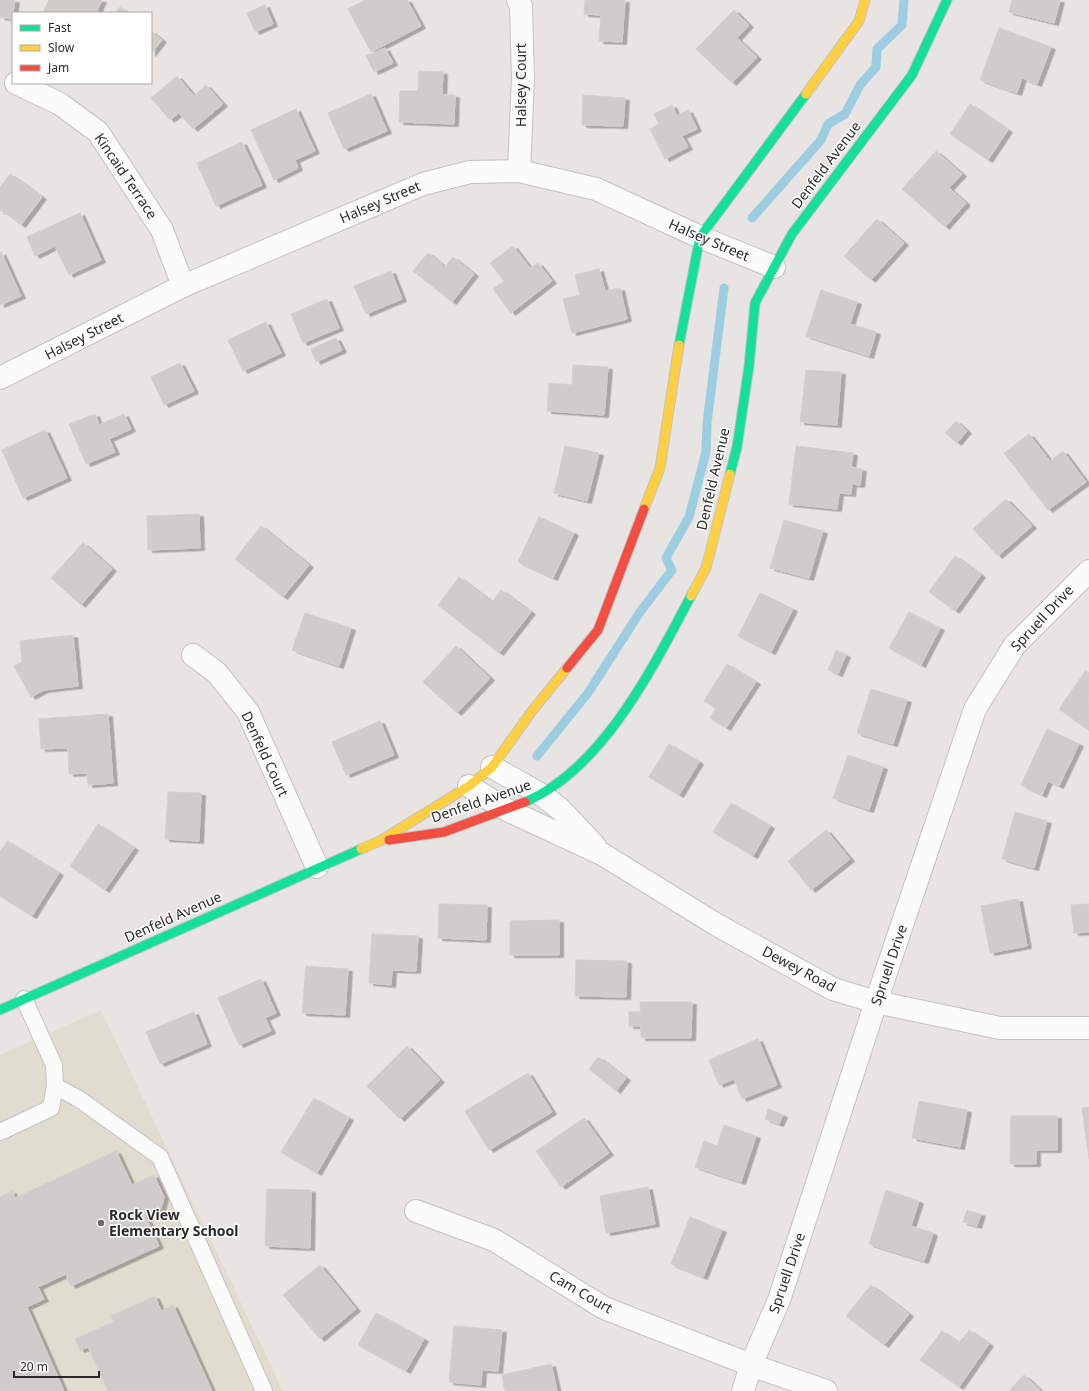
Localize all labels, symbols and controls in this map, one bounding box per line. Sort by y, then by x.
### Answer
legend [12,12,152,84]
text: Fast [48,19,72,36]
text: Slow [48,39,75,56]
street label: Halsey Court [511,43,530,127]
text: Jam [47,59,69,76]
street label: Denfeld Avenue [787,117,865,212]
street label: Kincaid Terrace [91,129,162,222]
street label: Halsey Street [336,176,423,227]
street label: Halsey Street [666,214,753,265]
street label: Halsey Street [41,308,126,364]
street label: Denfeld Avenue [692,426,734,532]
street label: Spruell Drive [1006,580,1077,655]
street label: Denfeld Court [237,708,294,800]
street label: Denfeld Avenue [428,775,533,827]
street label: Denfeld Avenue [121,887,224,946]
street label: Spruell Drive [866,922,911,1008]
street label: Dewey Road [759,941,839,996]
place label: Rock View Elementary School [109,1205,239,1240]
marker: Rock View Elementary School [96,1218,106,1228]
street label: Spruell Drive [764,1230,809,1316]
street label: Cam Court [546,1266,616,1317]
scale bar [14,1353,99,1379]
text: 20 m [20,1358,48,1375]

